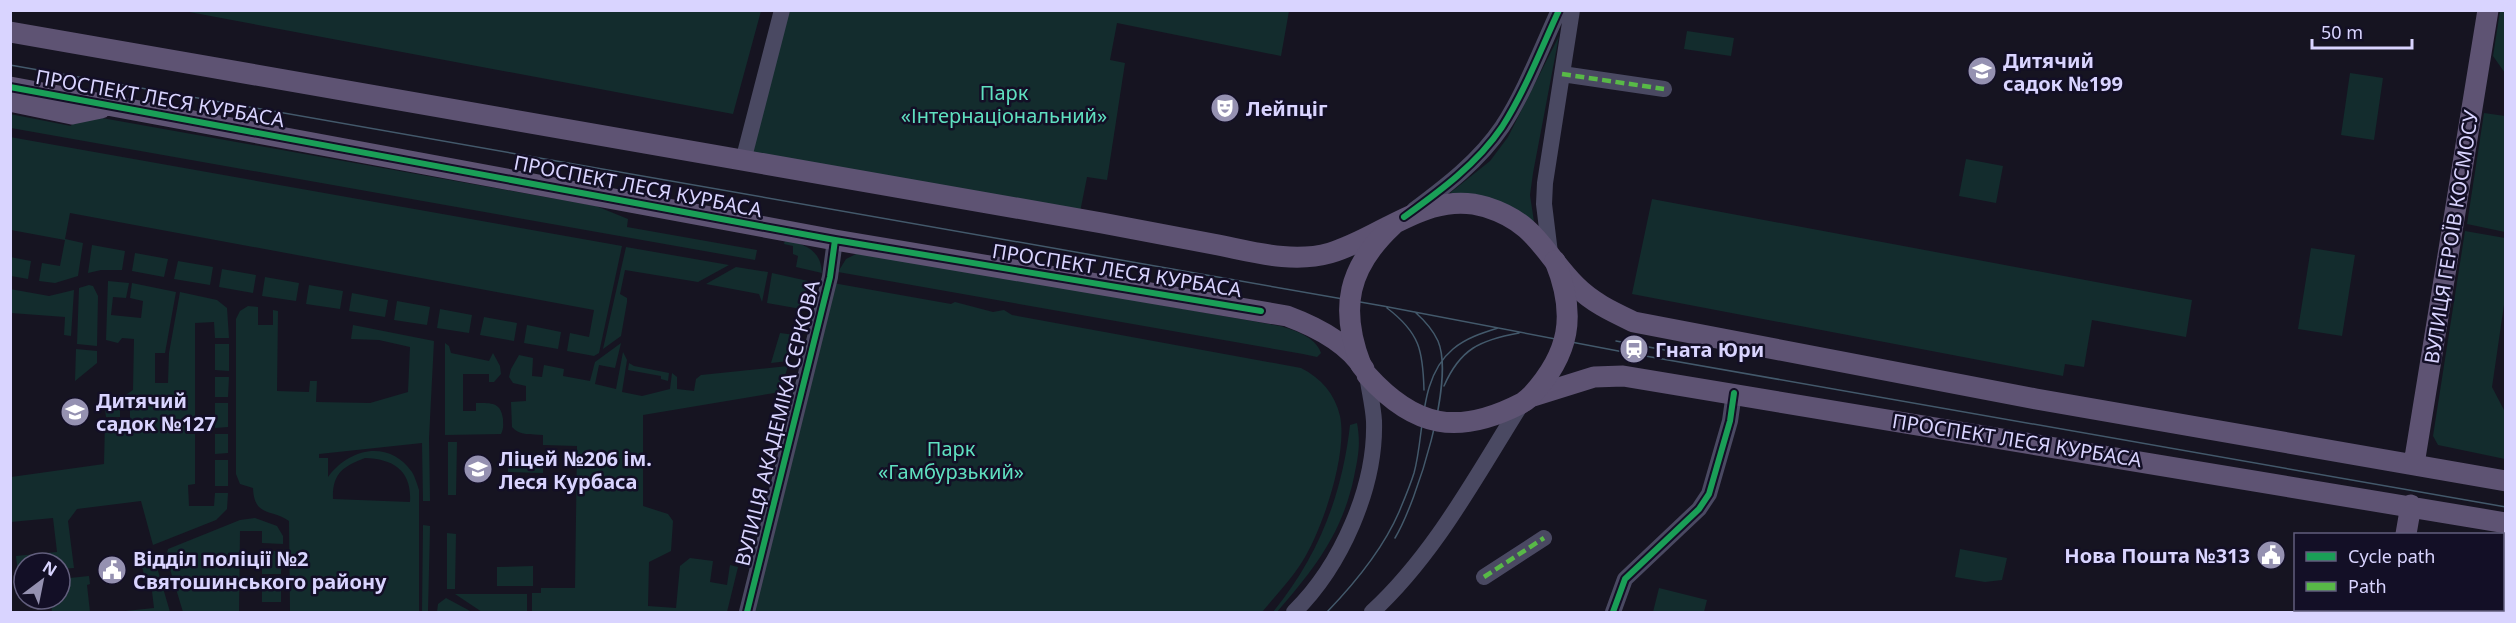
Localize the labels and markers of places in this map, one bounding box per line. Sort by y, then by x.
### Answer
place label: Дитячий садок №199 [2003,47,2123,97]
school or university icon: Дитячий садок №199 [1966,55,1998,87]
theatre icon: Лейпціг [1209,92,1241,124]
place label: Лейпціг [1246,95,1328,122]
station icon: Гната Юри [1618,333,1650,365]
place label: Гната Юри [1655,336,1764,363]
place label: Дитячий садок №127 [96,387,216,437]
school or university icon: Дитячий садок №127 [59,396,91,428]
place label: Ліцей №206 ім. Леся Курбаса [499,445,652,495]
school or university icon: Ліцей №206 ім. Леся Курбаса [462,453,494,485]
public building icon: Нова Пошта №313 [2255,539,2287,571]
place label: Нова Пошта №313 [2064,542,2250,569]
place label: Відділ поліції №2 Святошинського району [133,545,387,595]
public building icon: Відділ поліції №2 Святошинського району [96,554,128,586]

